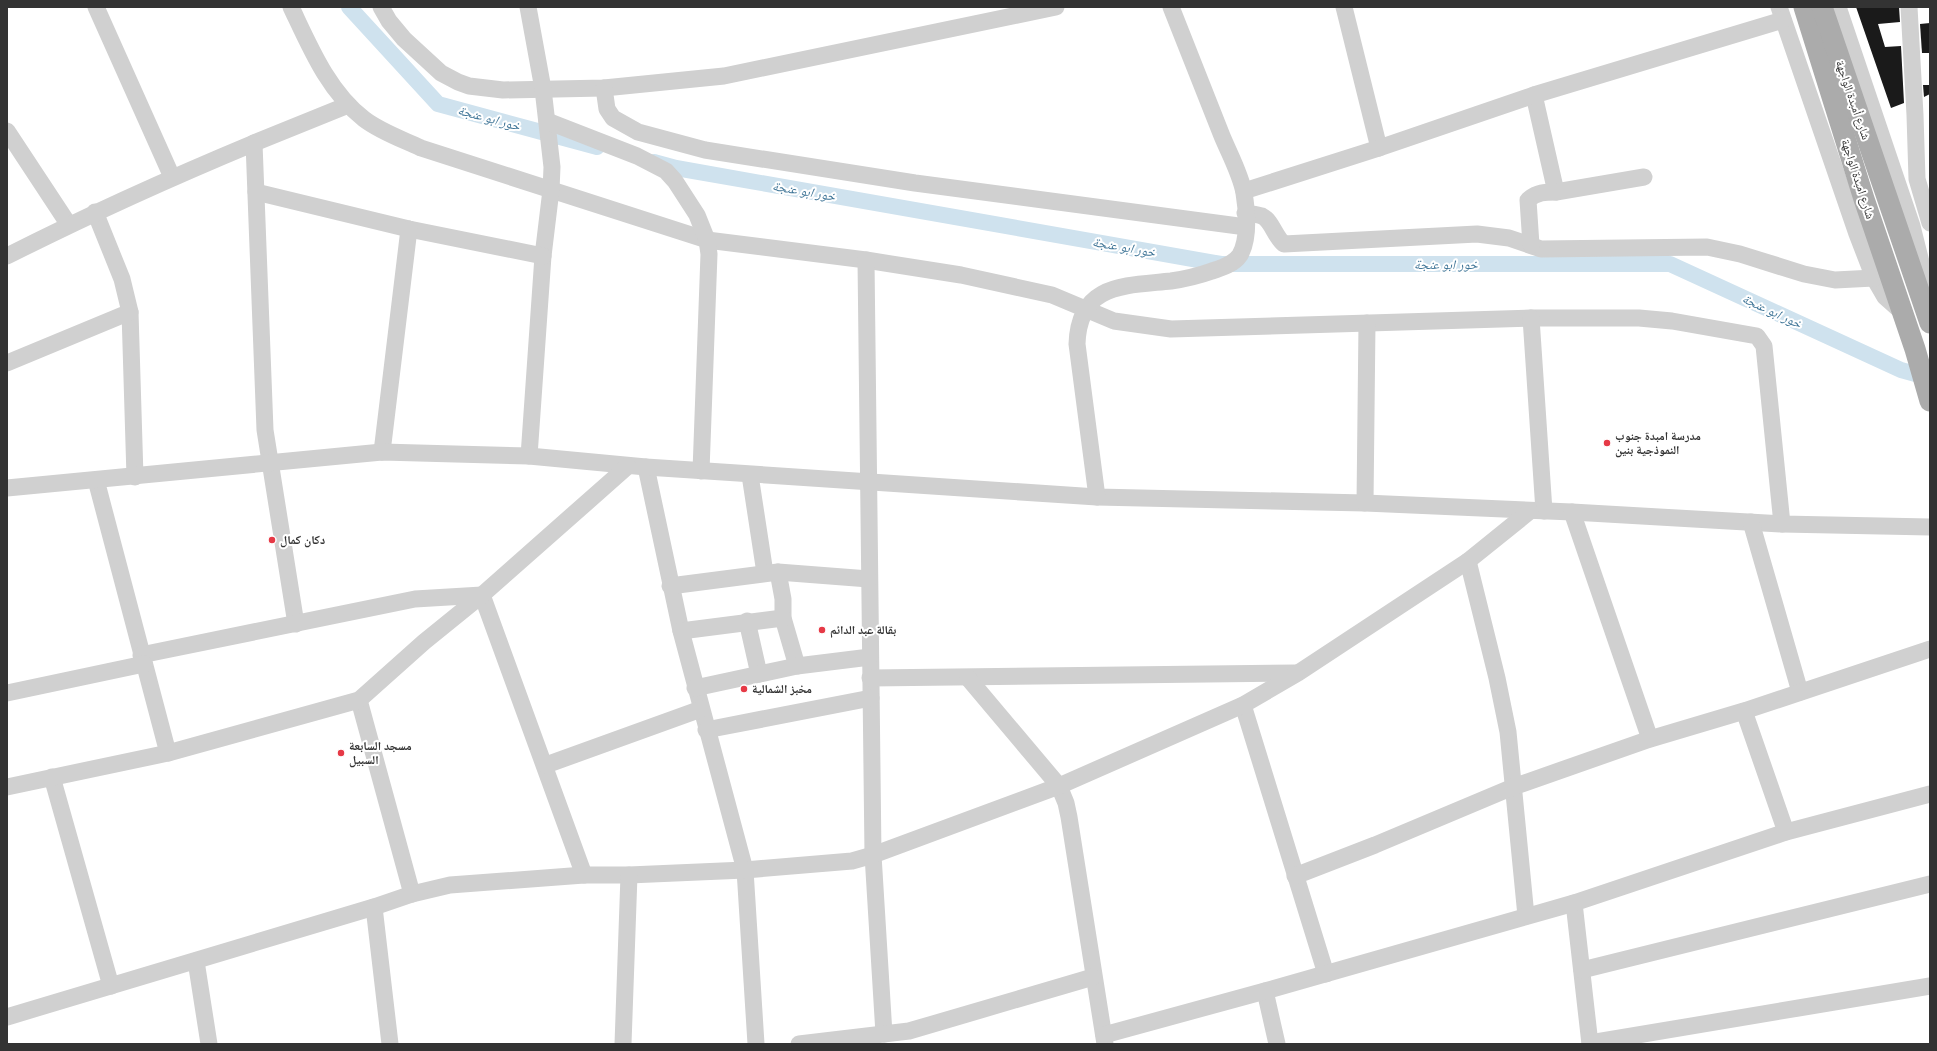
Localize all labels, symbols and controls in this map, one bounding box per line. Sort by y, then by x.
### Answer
street label: شارع أمبدة الواجهة [1832,58,1873,142]
water label: خور ابو عنجة [456,103,522,134]
street label: شارع امبدة الواجهة [1838,137,1878,221]
water label: خور ابو عنجة [771,178,837,204]
water label: خور ابو عنجة [1091,234,1157,260]
water label: خور ابو عنجة [1414,257,1479,272]
water label: خور ابو عنجة [1740,291,1805,332]
place label: مدرسة امبدة جنوب النموذجية بنين [1615,429,1701,458]
marker: مدرسة امبدة جنوب النموذجية بنين [1602,438,1612,448]
place label: دكان كمال [280,533,325,548]
marker: دكان كمال [267,535,277,545]
place label: بقالة عبد الدائم [830,623,896,638]
marker: بقالة عبد الدائم [817,625,827,635]
place label: مخبز الشمالية [752,682,812,696]
marker: مخبز الشمالية [739,684,749,694]
place label: مسجد السابعة السبيل [349,739,412,768]
marker: مسجد السابعة السبيل [336,748,346,758]

